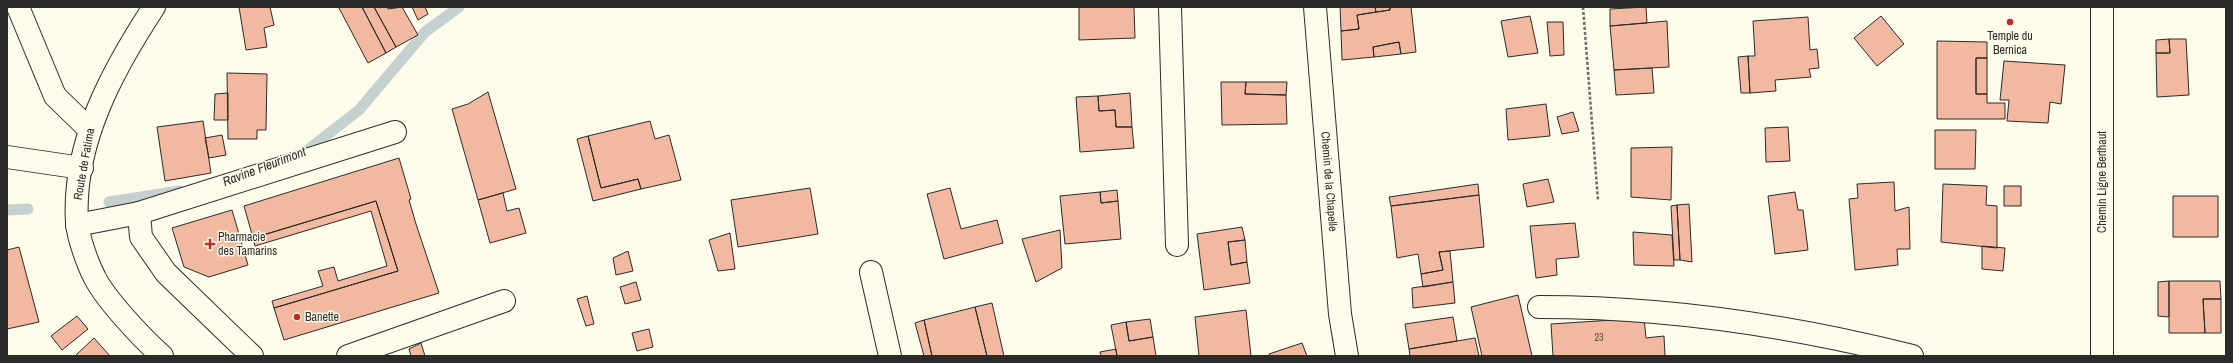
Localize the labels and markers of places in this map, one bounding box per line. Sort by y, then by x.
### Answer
marker: Temple du Bernica [2005,17,2015,27]
place label: Temple du Bernica [1987,28,2033,58]
place label: Pharmacie des Tamarins [218,229,277,259]
marker: Pharmacie des Tamarins [205,239,215,249]
place label: Banette [305,309,339,325]
marker: Banette [292,312,302,322]

